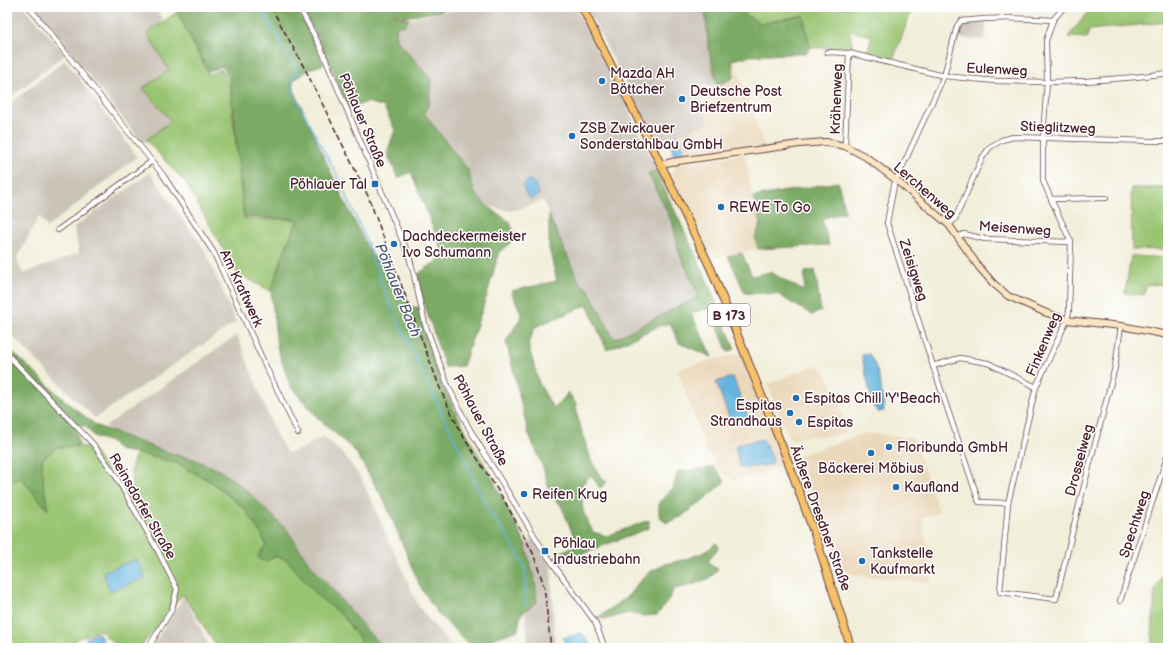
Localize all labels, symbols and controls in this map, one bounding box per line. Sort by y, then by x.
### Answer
street label: Eulenweg [966,59,1028,80]
street label: Krähenweg [827,63,846,135]
place label: Mazda AH Böttcher [610,65,675,98]
street label: Pöhlauer Straße [335,70,390,170]
marker: Mazda AH Böttcher [597,76,607,86]
place label: Deutsche Post Briefzentrum [690,83,783,116]
marker: Deutsche Post Briefzentrum [677,94,687,104]
street label: Stieglitzweg [1020,118,1096,137]
place label: ZSB Zwickauer Sonderstahlbau GmbH [579,120,723,153]
marker: ZSB Zwickauer Sonderstahlbau GmbH [567,131,577,141]
street label: Lerchenweg [890,158,960,222]
place label: Pöhlauer Tal [290,176,367,193]
marker: Pöhlauer Tal [370,179,380,189]
place label: REWE To Go [729,199,811,216]
marker: REWE To Go [716,202,726,212]
street label: Meisenweg [978,217,1052,240]
place label: Dachdeckermeister Ivo Schumann [402,228,527,261]
street label: Zeisigweg [895,236,932,303]
marker: Dachdeckermeister Ivo Schumann [389,239,399,249]
water label: Pöhlauer Bach [370,240,425,340]
street label: Am Kraftwerk [216,247,267,330]
road number: B 173 [708,304,750,326]
street label: Finkenweg [1022,310,1065,379]
street label: Pöhlauer Straße [449,372,512,469]
place label: Espitas Chill 'Y'Beach [804,390,941,407]
marker: Espitas Chill 'Y'Beach [791,393,801,403]
place label: Espitas Strandhaus [710,397,782,430]
marker: Espitas Strandhaus [785,408,795,418]
place label: Espitas [807,414,853,431]
marker: Espitas [794,417,804,427]
street label: Drosselweg [1062,422,1097,498]
place label: Floribunda GmbH [897,439,1008,456]
marker: Floribunda GmbH [884,442,894,452]
street label: Äußere Dresdner Straße [786,443,855,593]
marker: Bäckerei Möbius [866,448,876,458]
street label: Reinsdorfer Straße [105,450,180,562]
place label: Bäckerei Möbius [818,460,924,477]
place label: Kaufland [904,479,959,496]
marker: Kaufland [891,482,901,492]
place label: Reifen Krug [532,486,607,503]
street label: Spechtweg [1116,488,1153,560]
marker: Reifen Krug [519,489,529,499]
place label: Pöhlau Industriebahn [553,535,640,568]
place label: Tankstelle Kaufmarkt [870,545,936,578]
marker: Pöhlau Industriebahn [540,546,550,556]
marker: Tankstelle Kaufmarkt [857,556,867,566]

